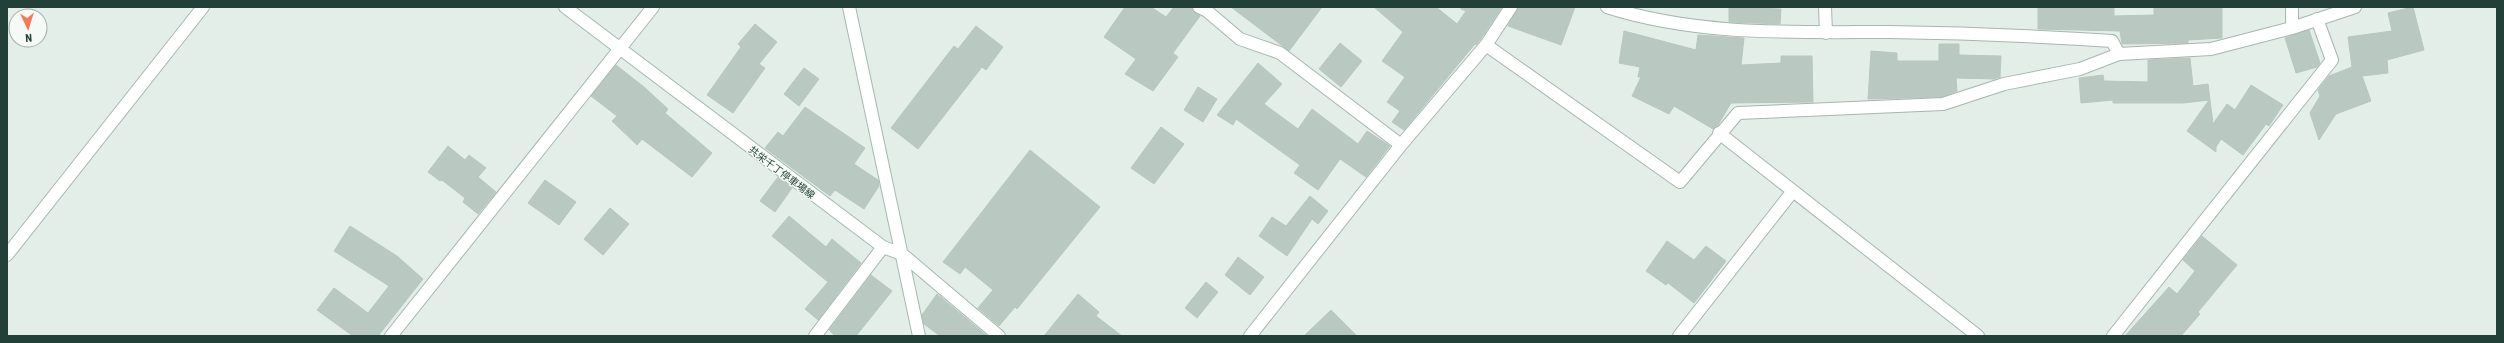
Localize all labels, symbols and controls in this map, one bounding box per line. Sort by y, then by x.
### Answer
north arrow [8,8,48,48]
text: N [25,31,32,44]
street label: 共栄千丁停車場線 [746,144,817,201]

